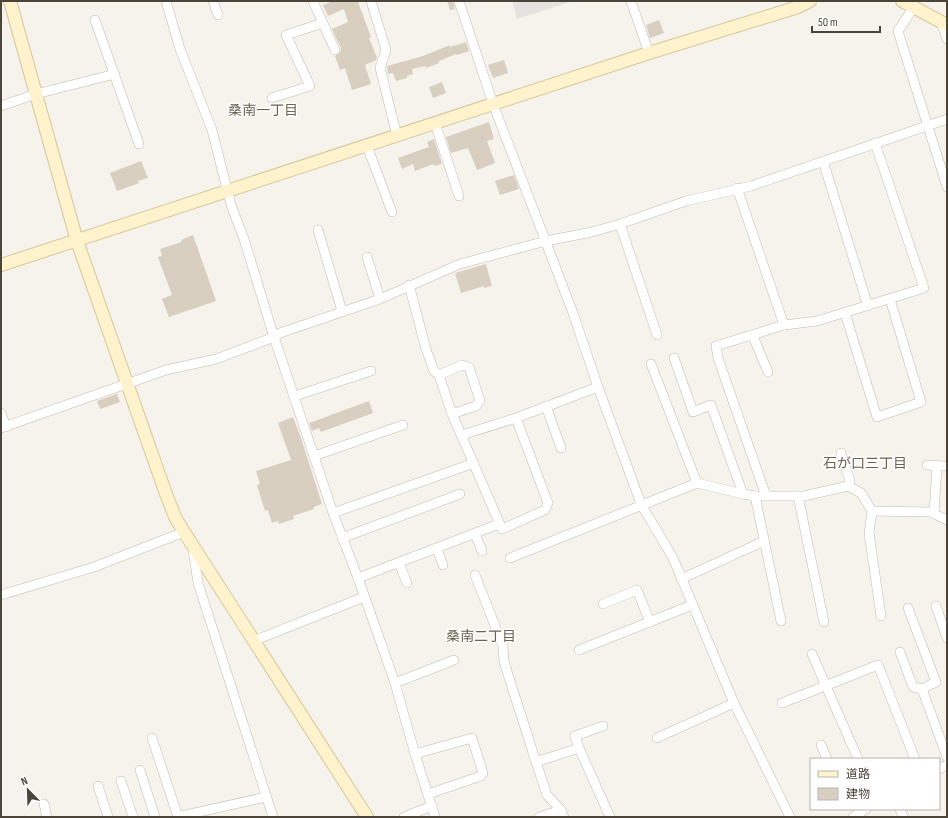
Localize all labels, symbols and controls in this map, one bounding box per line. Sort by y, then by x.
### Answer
scale bar [812,8,880,34]
text: 50 m [818,15,838,30]
district label: 桑南一丁目 [228,102,298,119]
district label: 石が口三丁目 [823,455,907,472]
district label: 桑南二丁目 [446,628,516,645]
legend [810,758,940,810]
text: 道路 [846,767,870,782]
north arrow [8,770,48,810]
text: N [19,774,30,788]
text: 建物 [846,787,870,802]

